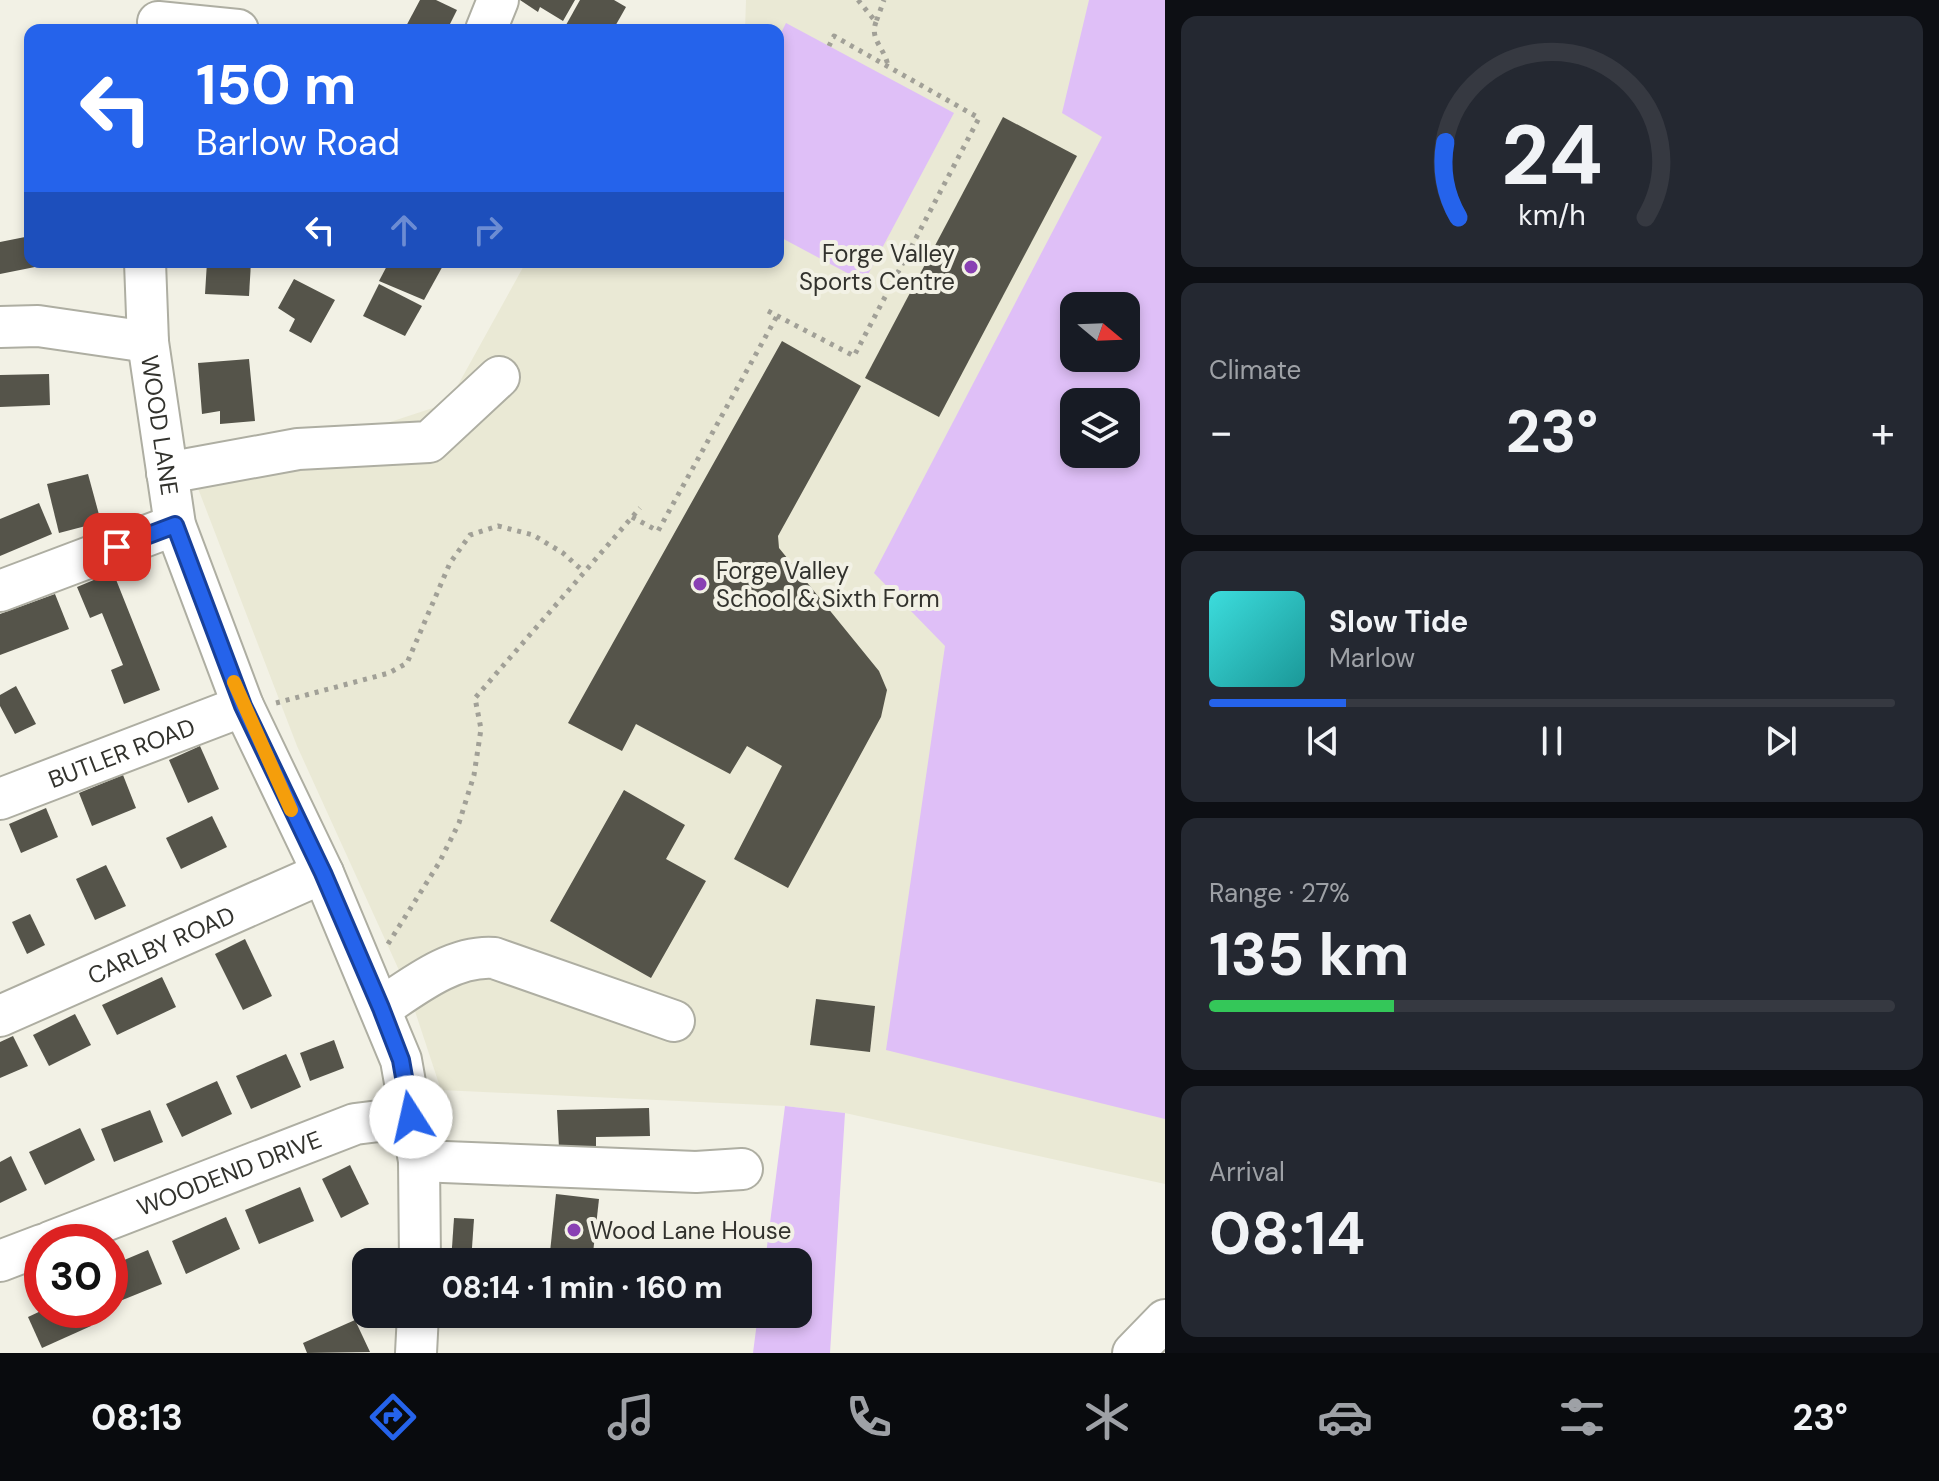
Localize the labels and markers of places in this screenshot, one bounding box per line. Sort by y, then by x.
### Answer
place label: Forge Valley Sports Centre [799,238,955,297]
marker: Forge Valley Sports Centre [962,258,980,276]
pin [83,513,151,581]
place label: Forge Valley School & Sixth Form [716,555,940,614]
marker: Forge Valley School & Sixth Form [691,575,709,593]
place label: Wood Lane House [590,1215,791,1246]
marker: Wood Lane House [565,1221,583,1239]

